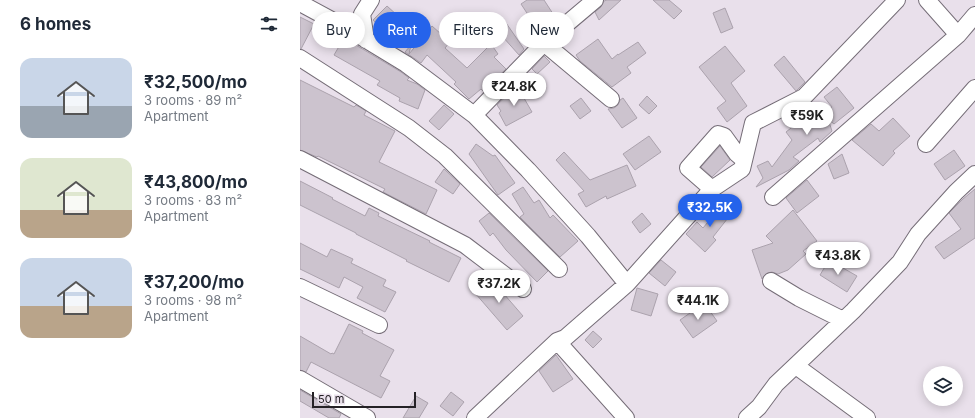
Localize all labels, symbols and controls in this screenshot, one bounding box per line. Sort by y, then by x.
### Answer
chip: Buy [312,12,365,48]
chip: Rent [373,12,431,48]
chip: Filters [439,12,508,48]
chip: New [516,12,574,48]
icon: filters [258,13,280,35]
text: 6 homes [20,14,91,34]
text: ₹32,500/mo [144,72,247,92]
pin: ₹24.8K [481,73,547,107]
icon: home [52,74,100,122]
text: ₹24.8K [491,78,537,94]
text: 3 rooms · 89 m² [144,92,242,108]
pin: ₹59K [783,102,831,136]
text: ₹59K [790,107,824,123]
text: Apartment [144,108,209,124]
text: ₹43,800/mo [144,172,248,192]
icon: home [52,174,100,222]
text: 3 rooms · 83 m² [144,192,242,208]
pin: ₹32.5K [677,194,743,228]
text: ₹32.5K [687,199,733,215]
text: Apartment [144,208,209,224]
pin: ₹43.8K [805,242,871,276]
text: ₹43.8K [815,247,861,263]
pin: ₹37.2K [466,270,532,304]
text: ₹37,200/mo [144,272,244,292]
icon: home [52,274,100,322]
text: ₹37.2K [477,275,521,291]
pin: ₹44.1K [665,287,731,321]
text: 3 rooms · 98 m² [144,292,242,308]
text: ₹44.1K [677,292,719,308]
text: Apartment [144,308,209,324]
map controls [923,366,963,406]
button: layers [923,366,963,406]
scale bar [312,390,416,409]
text: 50 m [318,392,344,406]

